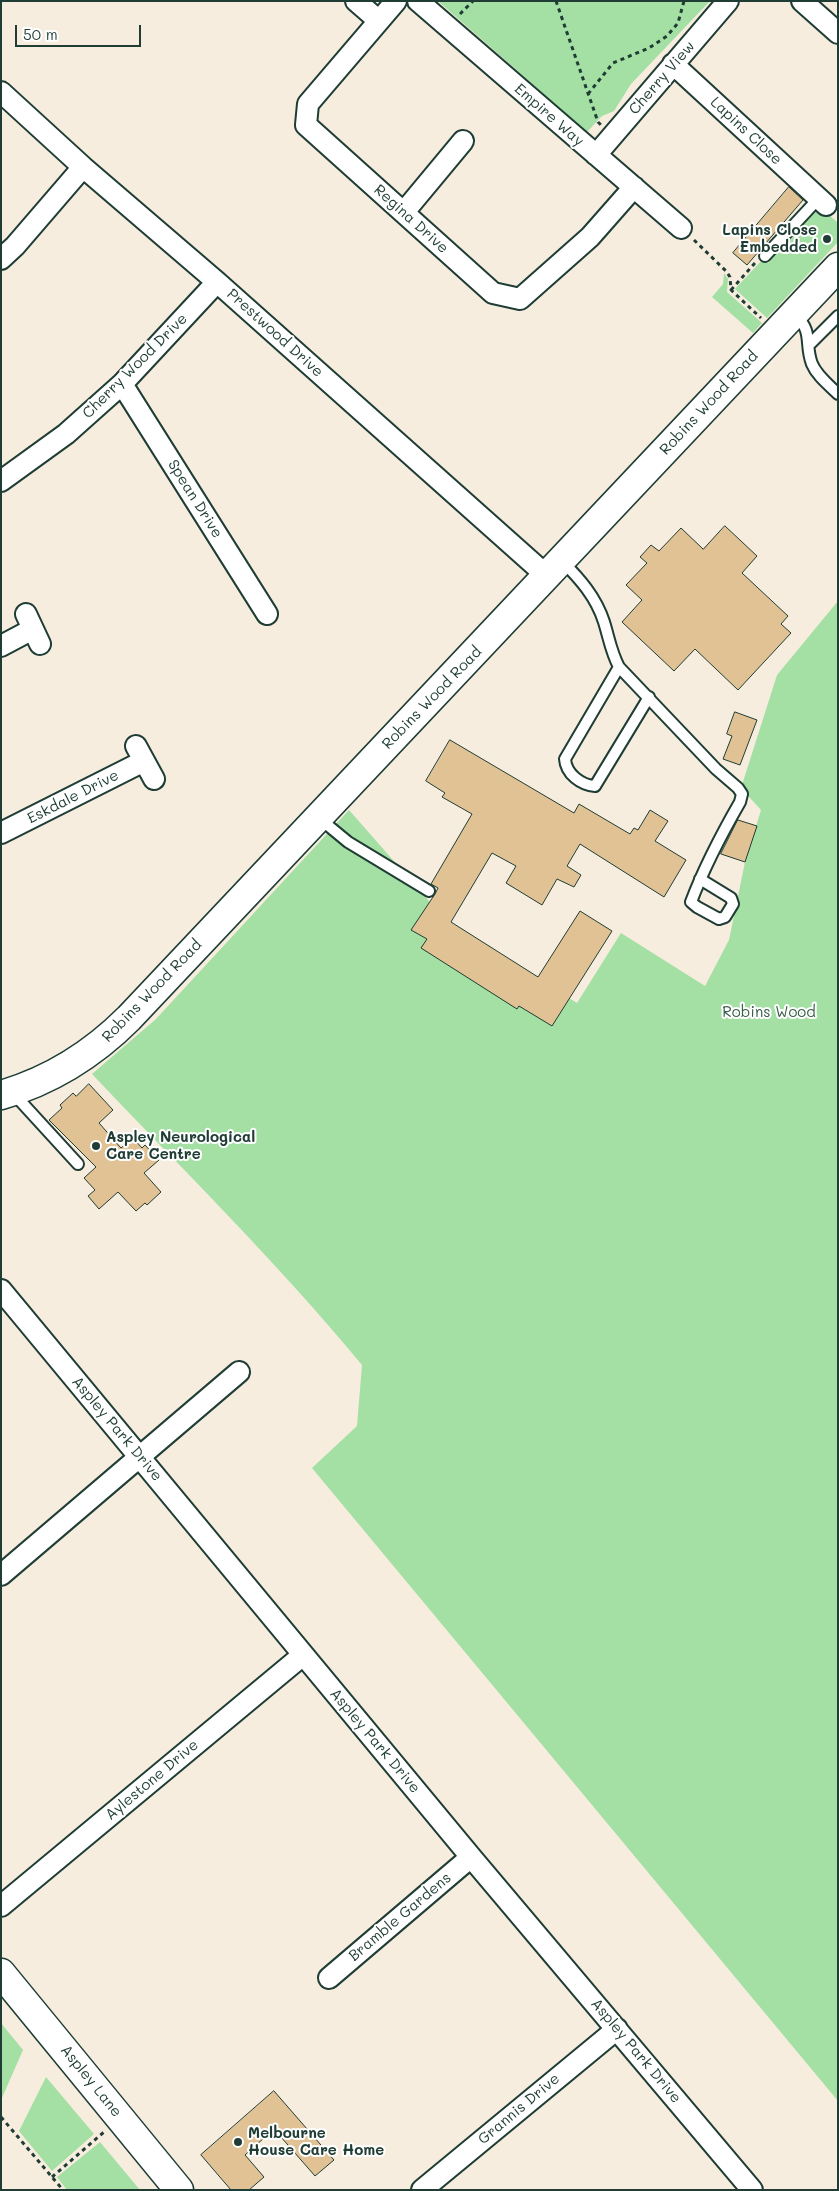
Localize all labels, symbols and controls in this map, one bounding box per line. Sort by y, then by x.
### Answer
scale bar [18,15,144,47]
text: 50 m [23,24,58,44]
street label: Cherry View [625,38,699,118]
street label: Empire Way [511,80,587,150]
street label: Lapins Close [706,93,786,169]
street label: Regina Drive [370,181,452,257]
place label: Lapins Close Embedded [722,221,817,256]
marker: Lapins Close Embedded [821,233,833,245]
street label: Prestwood Drive [223,285,327,381]
street label: Cherry Wood Drive [79,310,191,422]
street label: Robins Wood Road [656,347,762,459]
street label: Spean Drive [164,456,226,542]
street label: Robins Wood Road [378,643,486,753]
street label: Eskdale Drive [24,766,122,828]
street label: Robins Wood Road [98,936,206,1046]
park label: Robins Wood [722,1003,816,1021]
place label: Aspley Neurological Care Centre [106,1128,255,1163]
marker: Aspley Neurological Care Centre [90,1140,102,1152]
street label: Aspley Park Drive [68,1373,166,1485]
street label: Aspley Park Drive [326,1685,424,1797]
street label: Aylestone Drive [102,1736,202,1824]
street label: Bramble Gardens [345,1869,455,1965]
street label: Aspley Park Drive [587,1995,685,2107]
street label: Aspley Lane [56,2041,126,2121]
street label: Grannis Drive [475,2070,563,2148]
place label: Melbourne House Care Home [248,2124,384,2159]
marker: Melbourne House Care Home [232,2136,244,2148]

